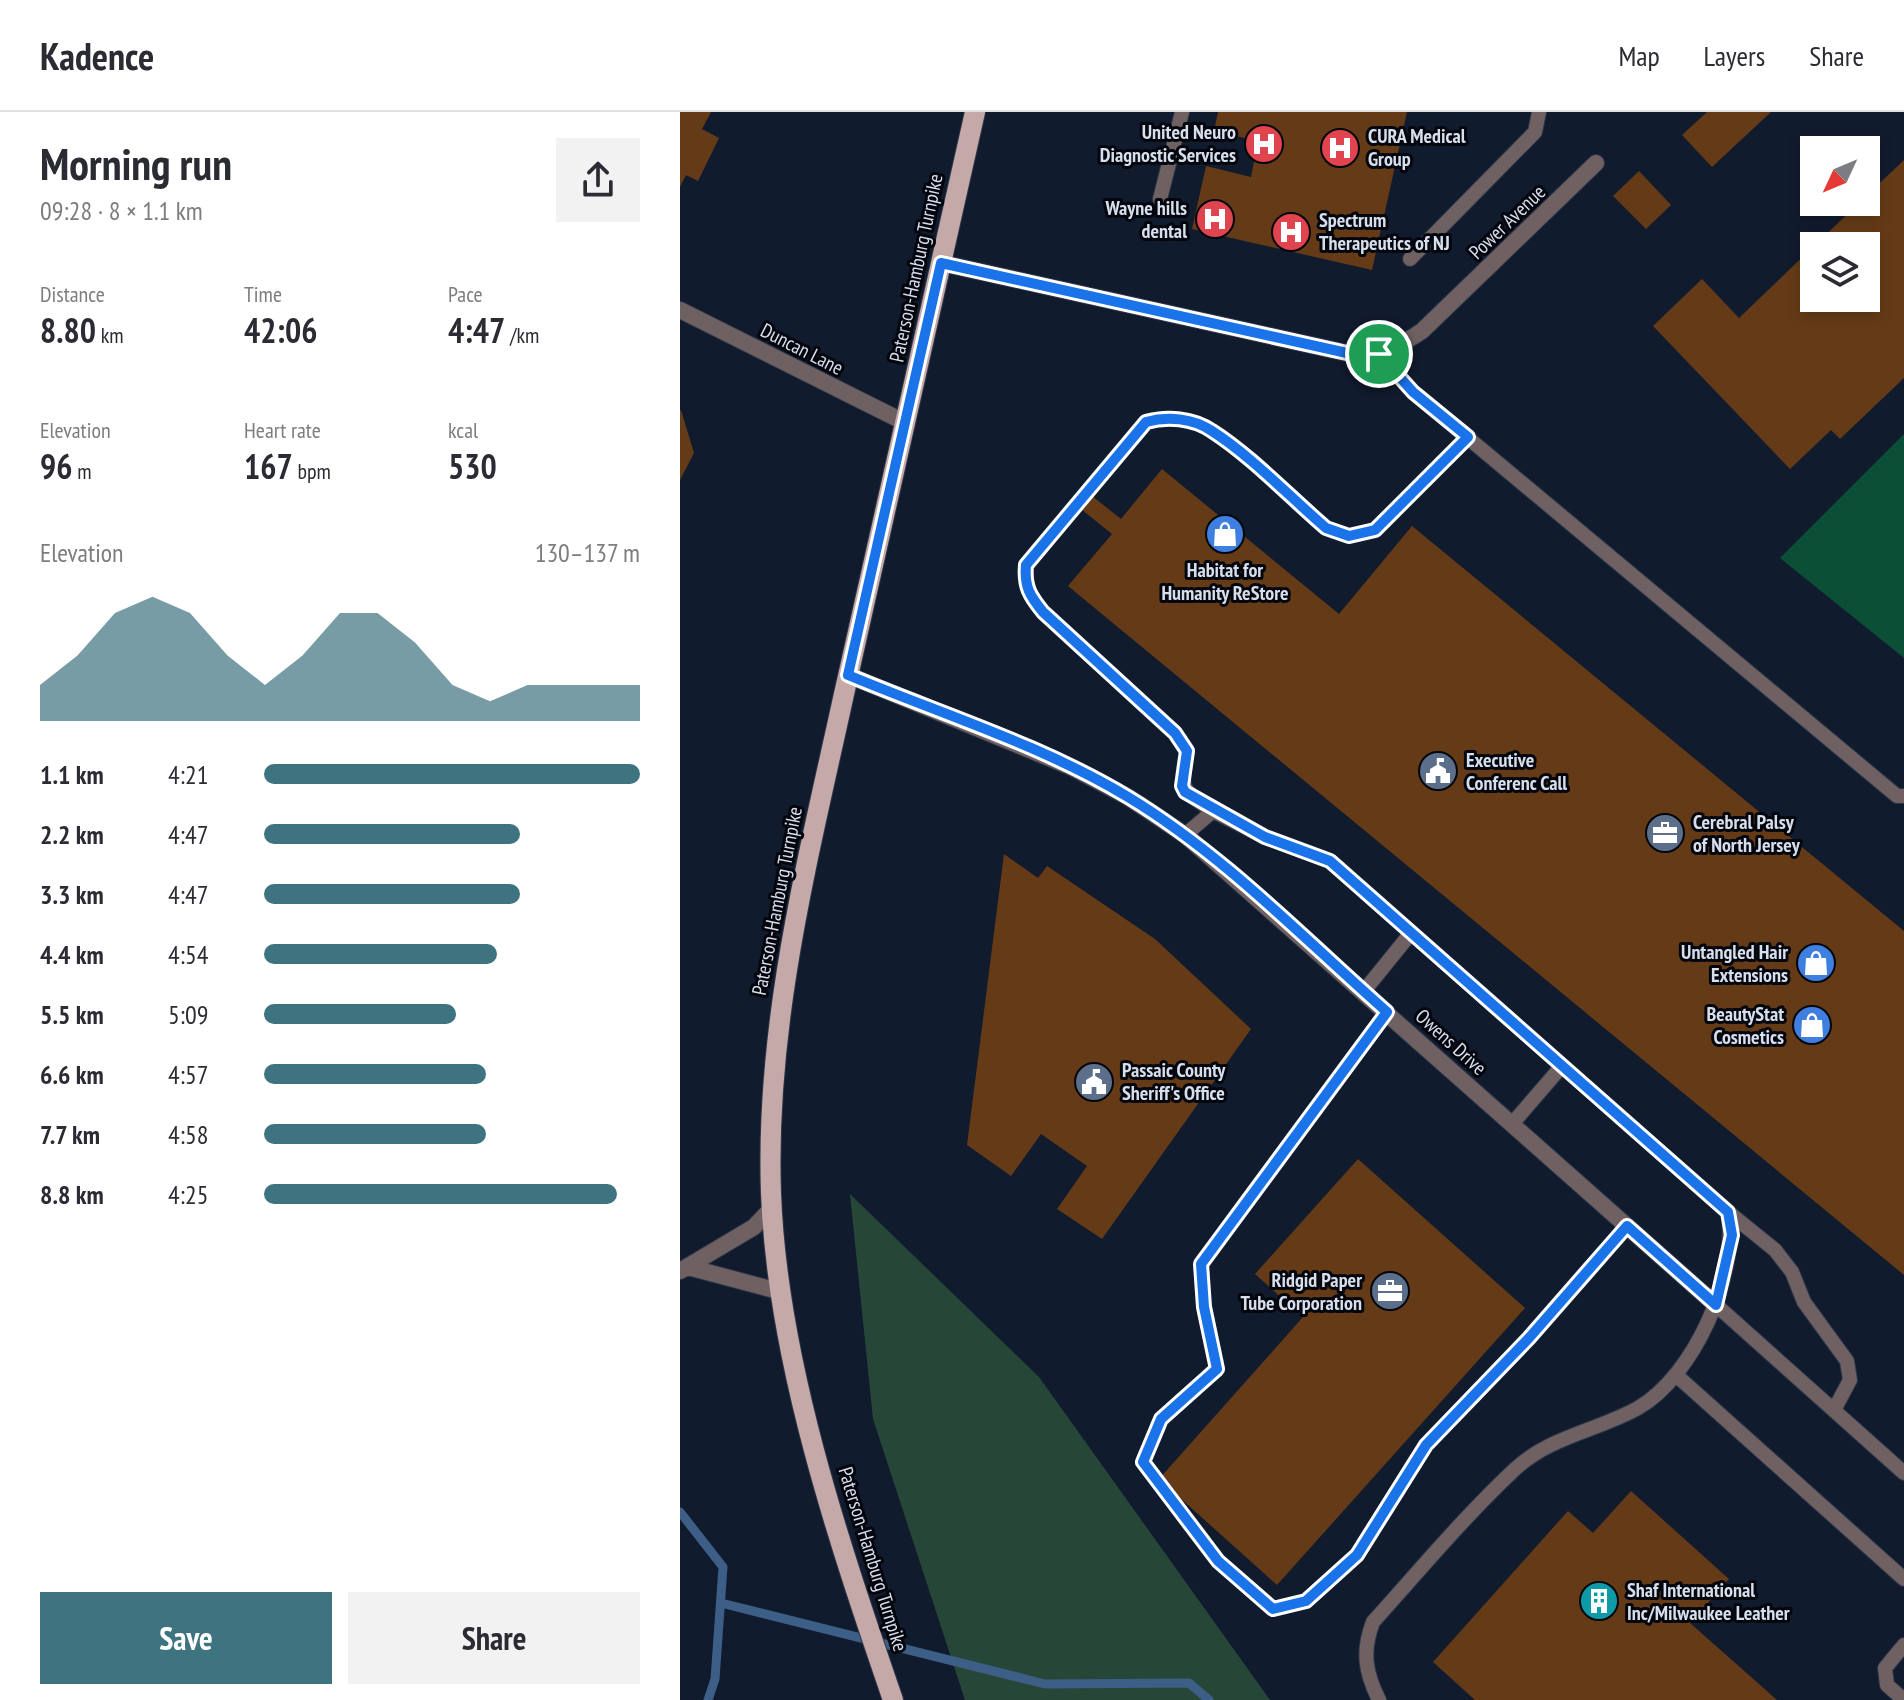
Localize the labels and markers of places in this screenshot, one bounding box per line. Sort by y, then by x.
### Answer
place label: United Neuro Diagnostic Services [1100,119,1236,168]
hospital icon: United Neuro Diagnostic Services [1243,123,1285,165]
place label: CURA Medical Group [1368,123,1466,172]
hospital icon: CURA Medical Group [1319,127,1361,169]
place label: Wayne hills dental [1104,195,1187,244]
hospital icon: Wayne hills dental [1194,198,1236,240]
place label: Spectrum Therapeutics of NJ [1319,207,1450,256]
hospital icon: Spectrum Therapeutics of NJ [1270,211,1312,253]
pin [1345,320,1413,388]
shop icon: Habitat for Humanity ReStore [1204,513,1246,555]
place label: Habitat for Humanity ReStore [1161,557,1289,606]
place label: Executive Conferenc Call [1466,747,1567,796]
public building icon: Executive Conferenc Call [1417,750,1459,792]
place label: Cerebral Palsy of North Jersey [1693,809,1801,858]
office icon: Cerebral Palsy of North Jersey [1644,812,1686,854]
place label: Untangled Hair Extensions [1681,939,1788,988]
shop icon: Untangled Hair Extensions [1795,942,1837,984]
place label: BeautyStat Cosmetics [1706,1001,1784,1050]
shop icon: BeautyStat Cosmetics [1791,1004,1833,1046]
place label: Passaic County Sheriff's Office [1122,1057,1226,1106]
public building icon: Passaic County Sheriff's Office [1073,1061,1115,1103]
place label: Ridgid Paper Tube Corporation [1241,1267,1362,1316]
office icon: Ridgid Paper Tube Corporation [1369,1270,1411,1312]
place label: Shaf International Inc/Milwaukee Leather [1627,1577,1790,1626]
building icon: Shaf International Inc/Milwaukee Leather [1578,1580,1620,1622]

